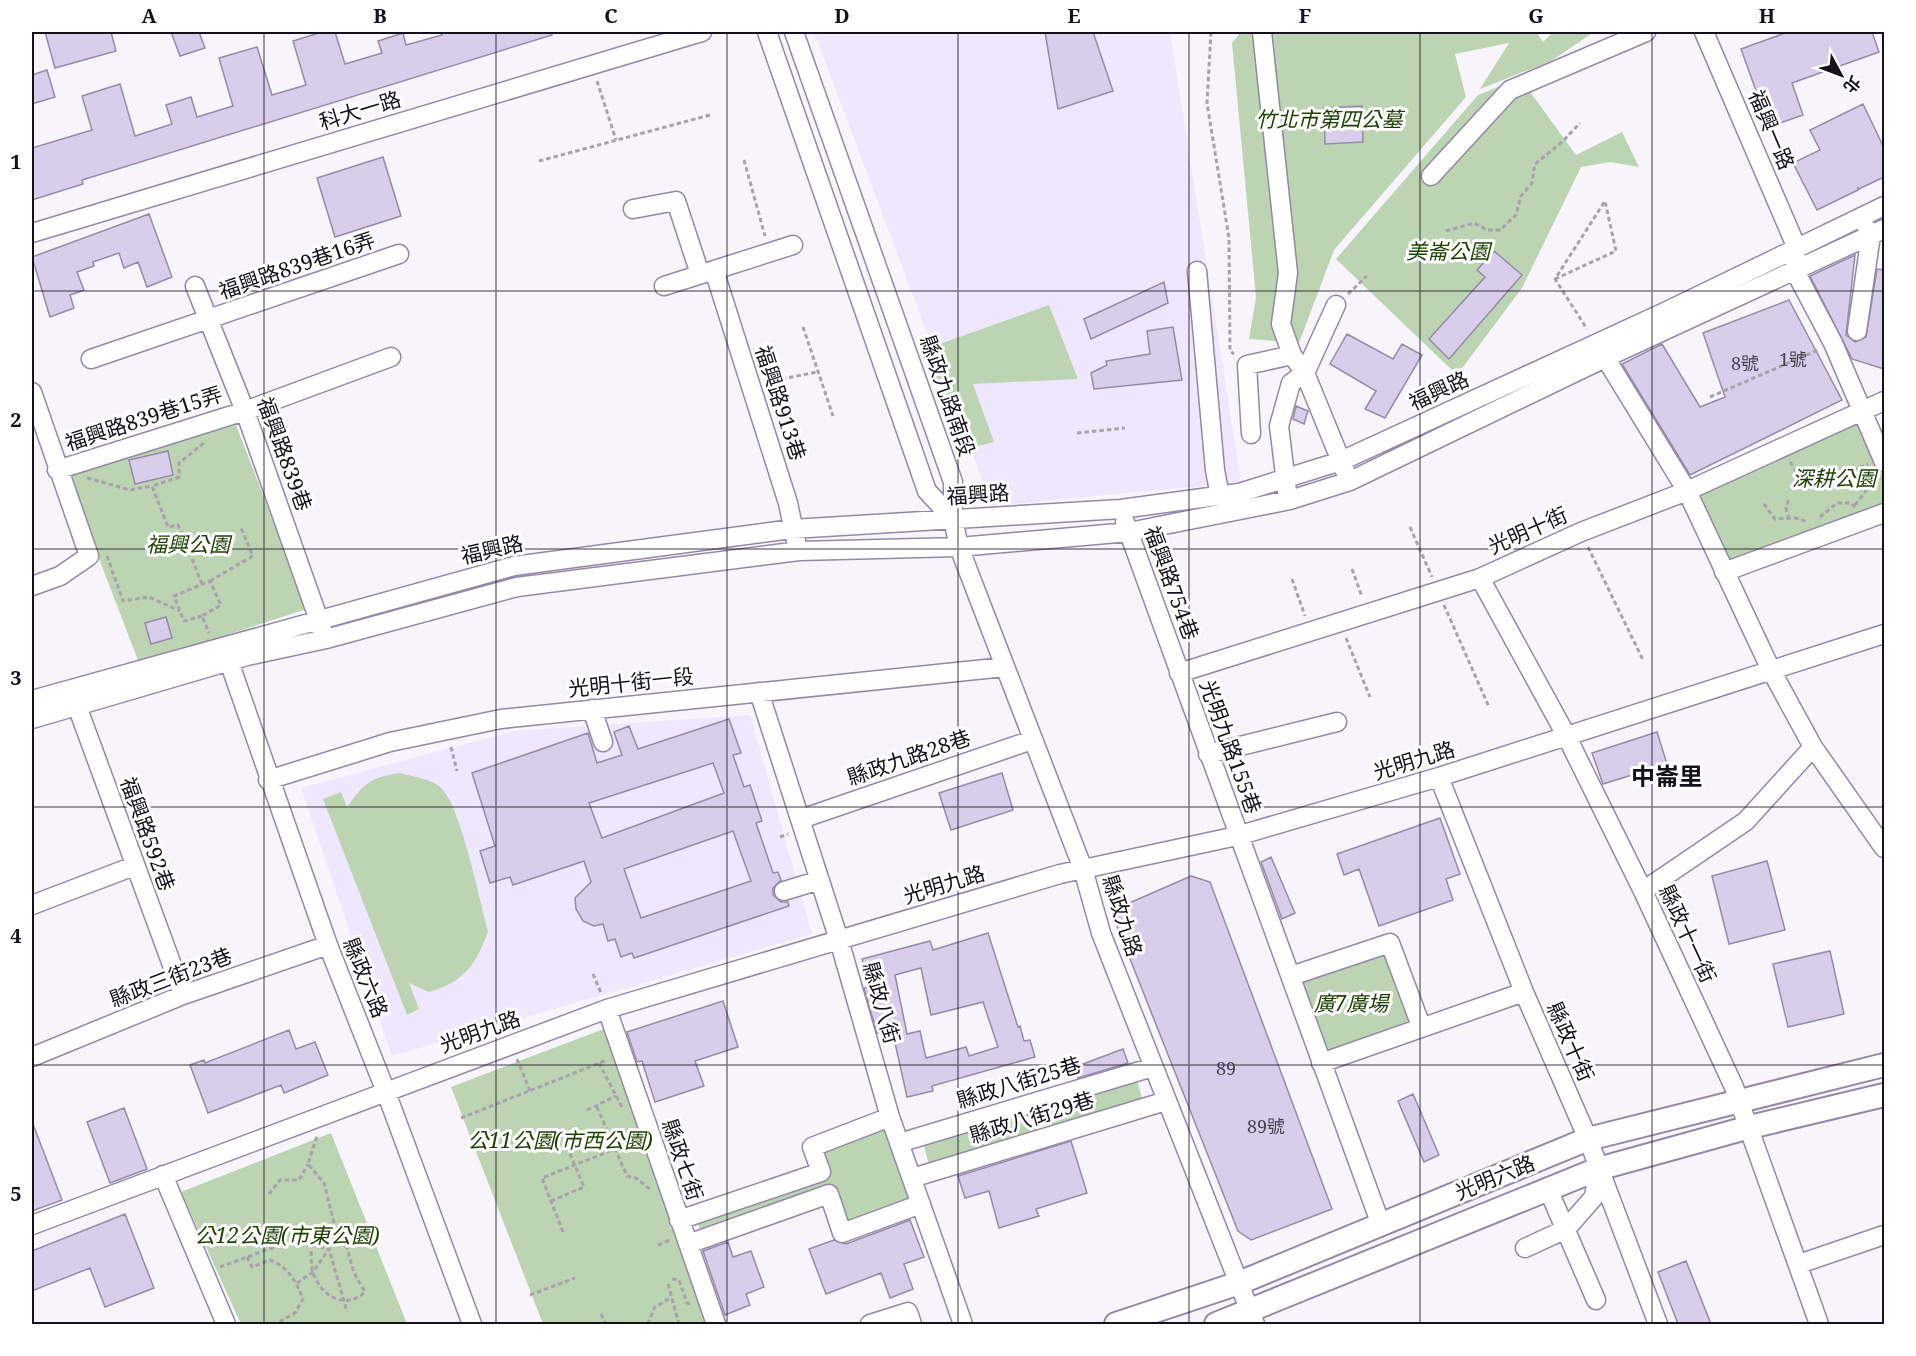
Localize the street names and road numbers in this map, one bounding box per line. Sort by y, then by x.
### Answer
street label: 科大一路 [315,84,404,136]
street label: 福興一路 [1743,85,1801,174]
street label: 福興路839巷16弄 [215,225,379,305]
street label: 縣政九路南段 [914,332,982,460]
street label: 福興路913巷 [749,342,813,464]
street label: 福興路 [1404,364,1473,416]
street label: 福興路839巷15弄 [62,379,226,457]
street label: 福興路839巷 [251,393,318,514]
street label: 福興路 [946,478,1010,510]
street label: 光明十街 [1484,500,1572,560]
street label: 福興路754巷 [1138,522,1205,643]
street label: 福興路 [458,528,526,570]
street label: 光明十街一段 [567,661,695,703]
street label: 光明九路155巷 [1194,676,1268,817]
street label: 縣政九路28巷 [843,723,974,791]
street label: 光明九路 [1369,734,1458,786]
street label: 福興路592巷 [114,773,181,894]
street label: 光明九路 [899,858,988,910]
street label: 縣政九路 [1097,871,1149,960]
street label: 縣政十一街 [1653,880,1723,987]
street label: 縣政六路 [337,933,395,1022]
street label: 縣政三街23巷 [106,941,236,1013]
street label: 縣政八街 [857,958,907,1047]
street label: 縣政十街 [1541,998,1601,1086]
street label: 光明九路 [435,1004,524,1059]
street label: 縣政八街25巷 [953,1050,1084,1114]
street label: 縣政八街29巷 [966,1085,1097,1149]
street label: 縣政七街 [656,1115,710,1204]
street label: 光明六路 [1450,1148,1539,1206]

